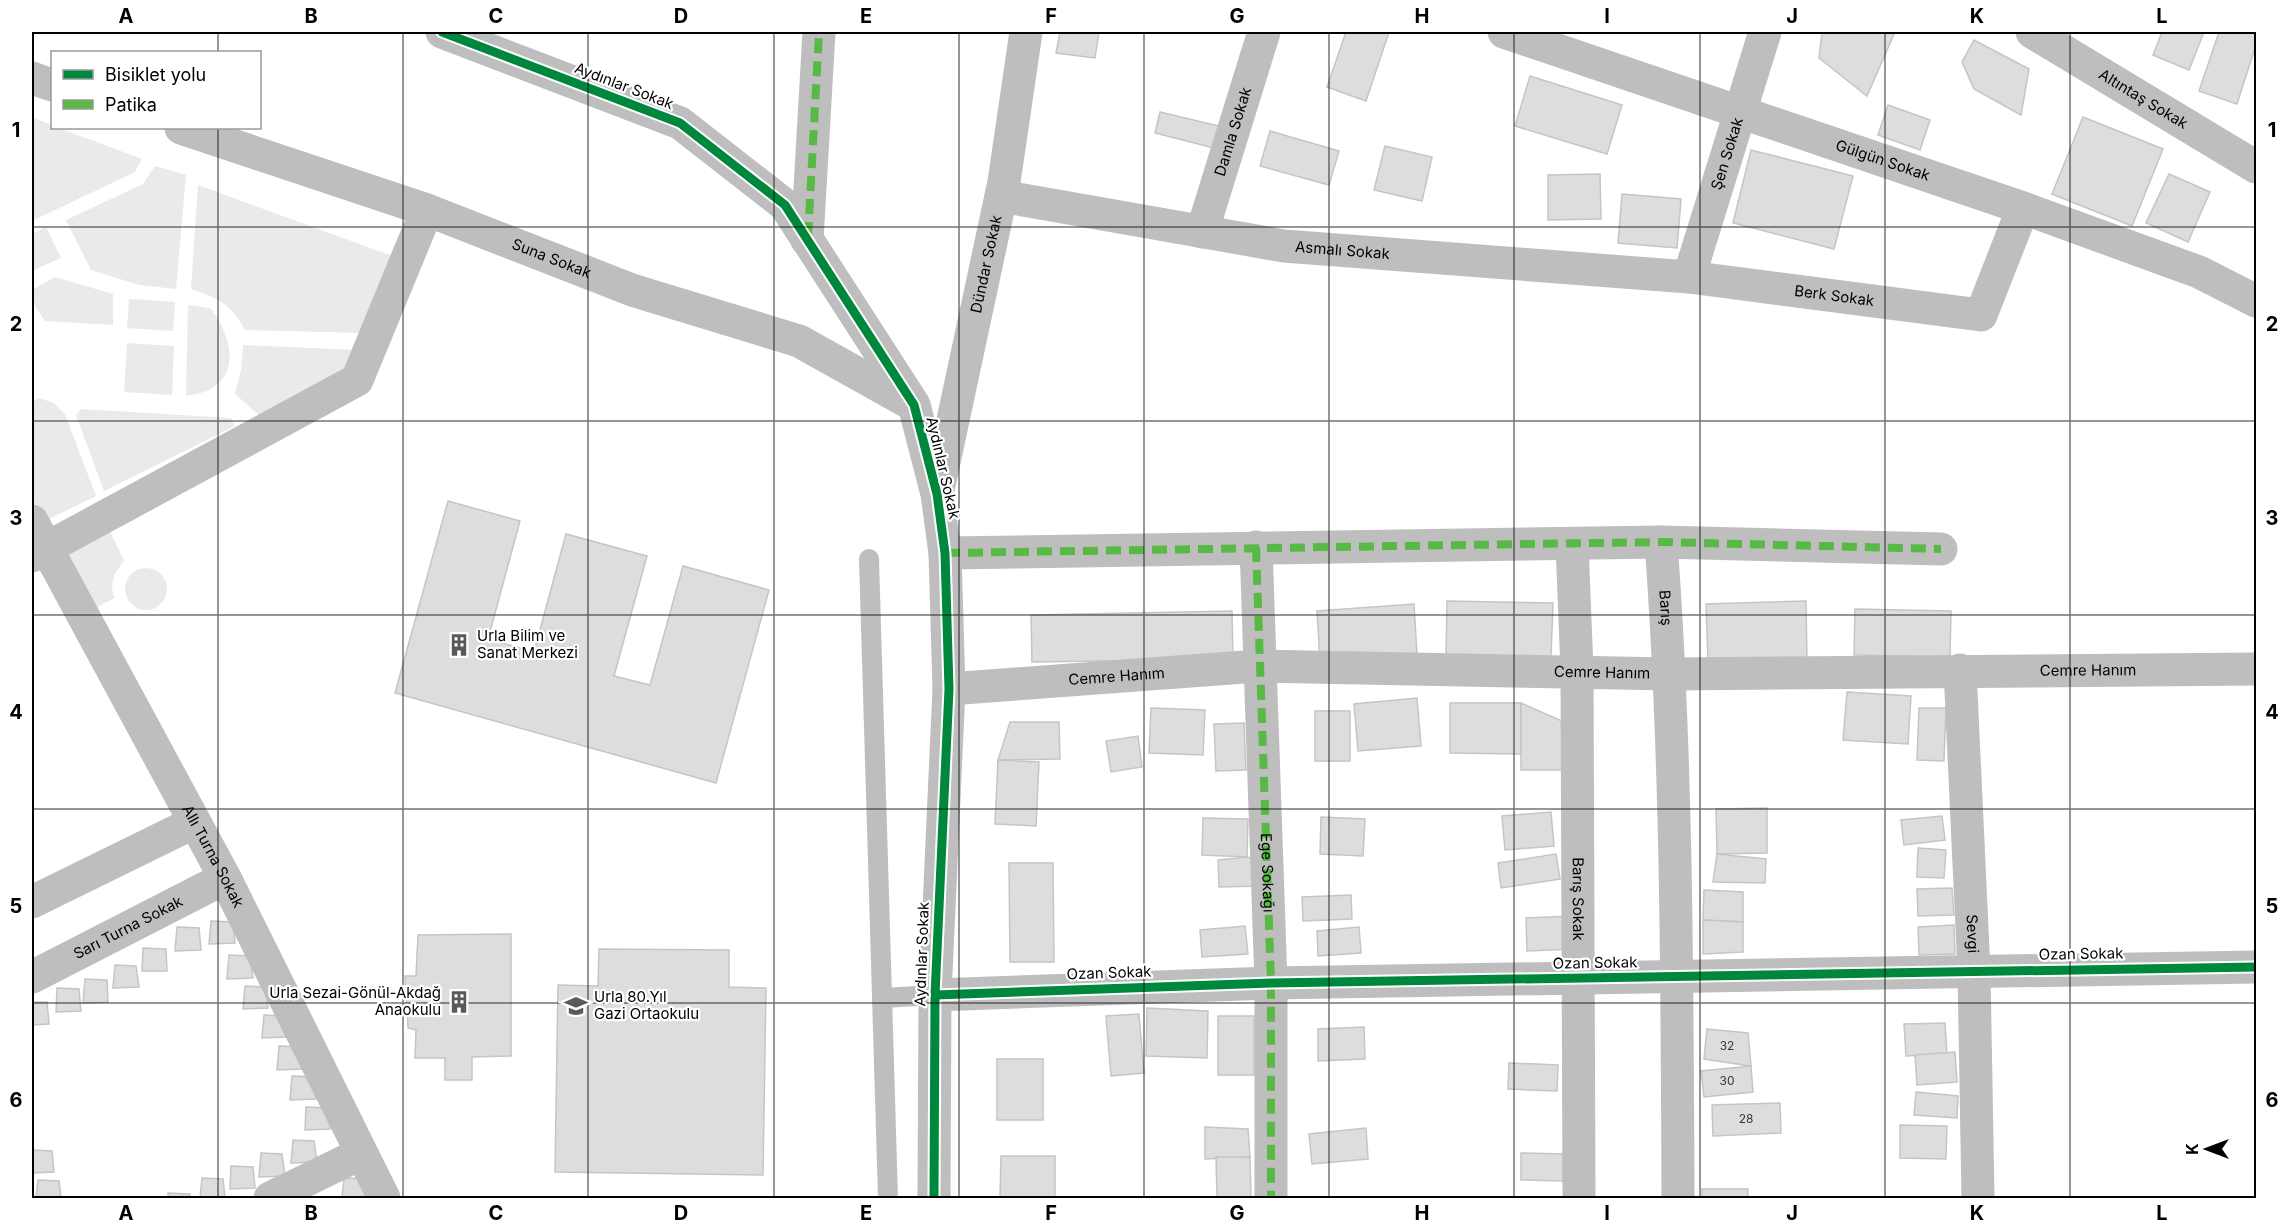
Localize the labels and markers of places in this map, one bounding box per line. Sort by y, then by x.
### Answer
place label: Urla Bilim ve Sanat Merkezi [477,626,578,662]
building icon: Urla Bilim ve Sanat Merkezi [446,632,472,658]
place label: Urla Sezai-Gönül-Akdağ Anaokulu [269,983,441,1019]
place label: Urla 80.Yıl Gazi Ortaokulu [594,987,699,1023]
building icon: Urla Sezai-Gönül-Akdağ Anaokulu [446,989,472,1015]
school or university icon: Urla 80.Yıl Gazi Ortaokulu [563,993,589,1019]

